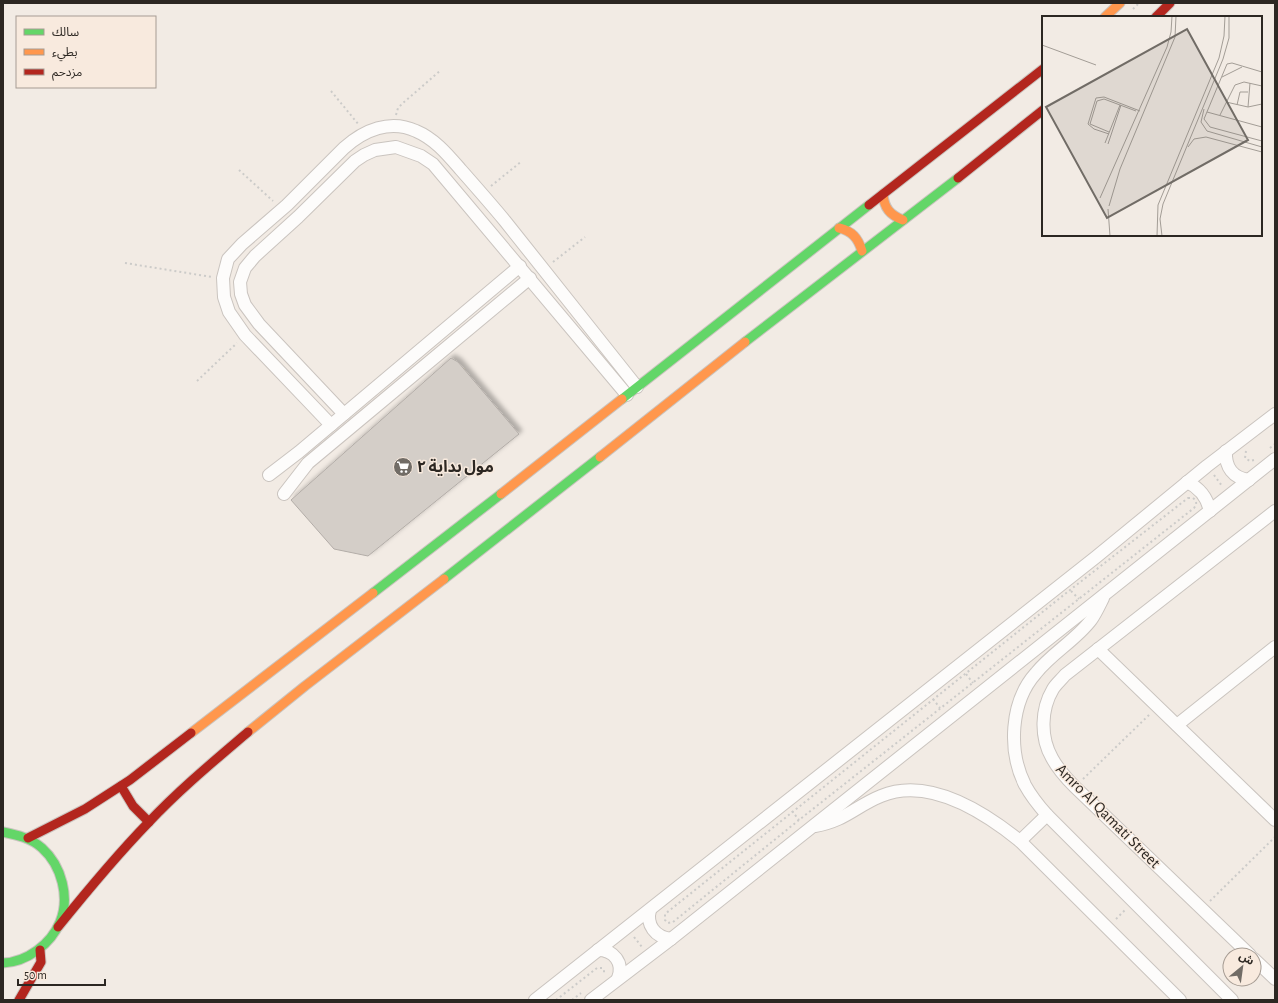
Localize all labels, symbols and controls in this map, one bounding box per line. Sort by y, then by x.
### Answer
legend [16,16,156,88]
inset map [1042,16,1262,236]
text: سالك [52,26,79,38]
text: بطيء [52,46,78,62]
text: مزدحم [52,66,82,81]
supermarket icon: مول بداية ۲ [392,456,414,478]
place label: مول بداية ۲ [417,458,494,476]
street label: Amro Al Qamati Street [1052,761,1163,872]
north arrow [1222,947,1262,987]
text: ش [1237,950,1256,968]
scale bar [18,961,105,987]
text: 50 m [24,969,47,981]

